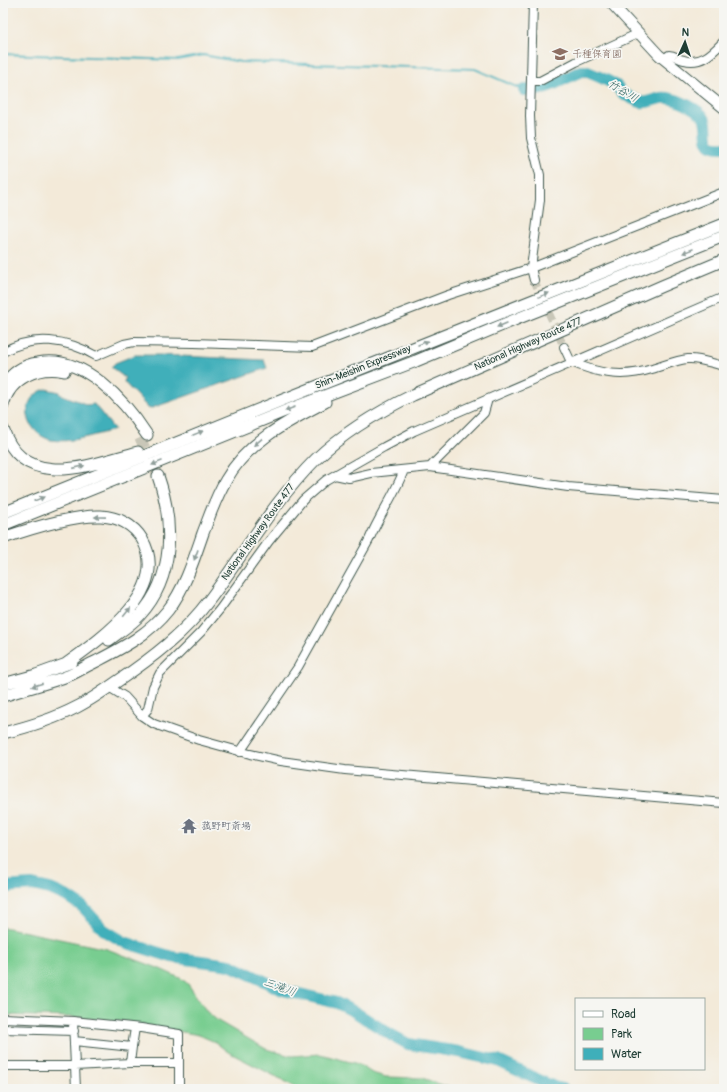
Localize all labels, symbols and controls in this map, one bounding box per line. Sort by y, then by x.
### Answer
north arrow [665,22,705,62]
text: N [681,26,690,39]
school or university icon: 千種保育園 [551,45,569,63]
place label: 千種保育園 [572,48,622,60]
water label: 竹谷川 [606,77,640,105]
one-way arrow [681,248,693,254]
one-way arrow [538,292,550,298]
street label: National Highway Route 477 [472,315,584,373]
one-way arrow [496,322,508,328]
one-way arrow [417,340,429,346]
street label: Shin-Meishin Expressway [313,342,413,392]
one-way arrow [284,407,296,413]
one-way arrow [193,430,205,436]
one-way arrow [252,438,263,447]
one-way arrow [150,460,162,466]
one-way arrow [73,463,85,469]
street label: National Highway Route 477 [219,481,298,583]
one-way arrow [34,495,46,501]
one-way arrow [93,514,106,520]
one-way arrow [192,549,198,561]
one-way arrow [123,606,132,617]
one-way arrow [30,682,42,688]
temple icon: 菰野町斎場 [180,817,198,835]
place label: 菰野町斎場 [201,820,251,832]
water label: 三滝川 [262,975,298,999]
legend [575,998,705,1070]
text: Road [611,1007,636,1022]
text: Park [611,1027,632,1042]
text: Water [611,1047,642,1062]

